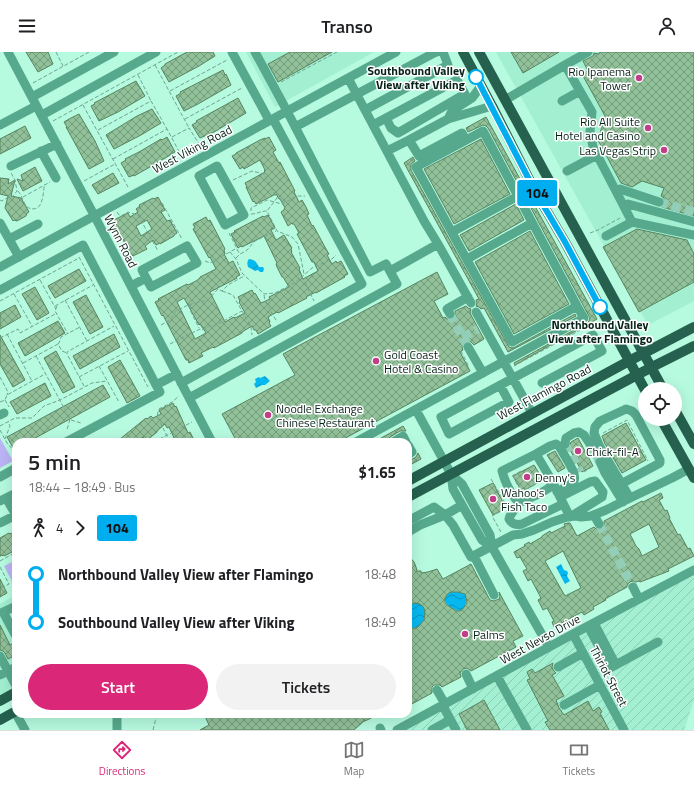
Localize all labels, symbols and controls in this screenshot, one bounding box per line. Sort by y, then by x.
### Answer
text: Transo [321,13,373,40]
icon: menu [16,15,38,37]
icon: person [656,15,678,37]
place label: Southbound Valley View after Viking [367,61,466,94]
place label: Rio Ipanema Tower [568,62,631,95]
marker: Southbound Valley View after Viking [468,69,484,85]
marker: Rio Ipanema Tower [634,73,644,83]
place label: Rio All Suite Hotel and Casino [555,112,640,145]
street label: West Viking Road [149,120,235,178]
marker: Rio All Suite Hotel and Casino [643,123,653,133]
place label: Las Vegas Strip [579,141,656,160]
marker: Las Vegas Strip [659,145,669,155]
line badge: 104 [514,180,560,206]
text: 104 [525,182,549,203]
street label: Wynn Road [99,211,143,271]
marker: Northbound Valley View after Flamingo [592,299,608,315]
place label: Northbound Valley View after Flamingo [548,315,652,348]
place label: Gold Coast Hotel & Casino [384,345,458,378]
marker: Gold Coast Hotel & Casino [371,356,381,366]
street label: West Flamingo Road [494,359,594,425]
map controls [638,382,682,426]
button: locate [638,382,682,426]
place label: Noodle Exchange Chinese Restaurant [276,399,375,432]
marker: Noodle Exchange Chinese Restaurant [263,410,273,420]
place label: Chick-fil-A [586,442,639,461]
text: 5 min [28,445,81,479]
marker: Chick-fil-A [573,446,583,456]
text: $1.65 [359,461,396,484]
place label: Denny's [535,468,576,487]
marker: Denny's [522,472,532,482]
text: 18:44 – 18:49 · Bus [28,477,135,497]
place label: Wahoo's Fish Taco [501,483,547,516]
marker: Wahoo's Fish Taco [488,494,498,504]
icon: walk [28,517,50,539]
icon: forward [69,517,91,539]
text: 104 [105,517,129,538]
text: 4 [56,518,63,538]
text: Northbound Valley View after Flamingo [58,563,314,586]
text: 18:48 [364,564,396,584]
street label: West Nevso Drive [496,609,584,669]
text: Southbound Valley View after Viking [58,611,295,634]
text: 18:49 [364,612,396,632]
place label: Palms [473,625,505,644]
marker: Palms [460,629,470,639]
street label: Thiriot Street [585,642,633,710]
button: Start [28,664,208,710]
button: Tickets [216,664,396,710]
tab: Directions [99,739,145,779]
tab: Map [343,739,365,779]
tab: Tickets [563,739,595,779]

